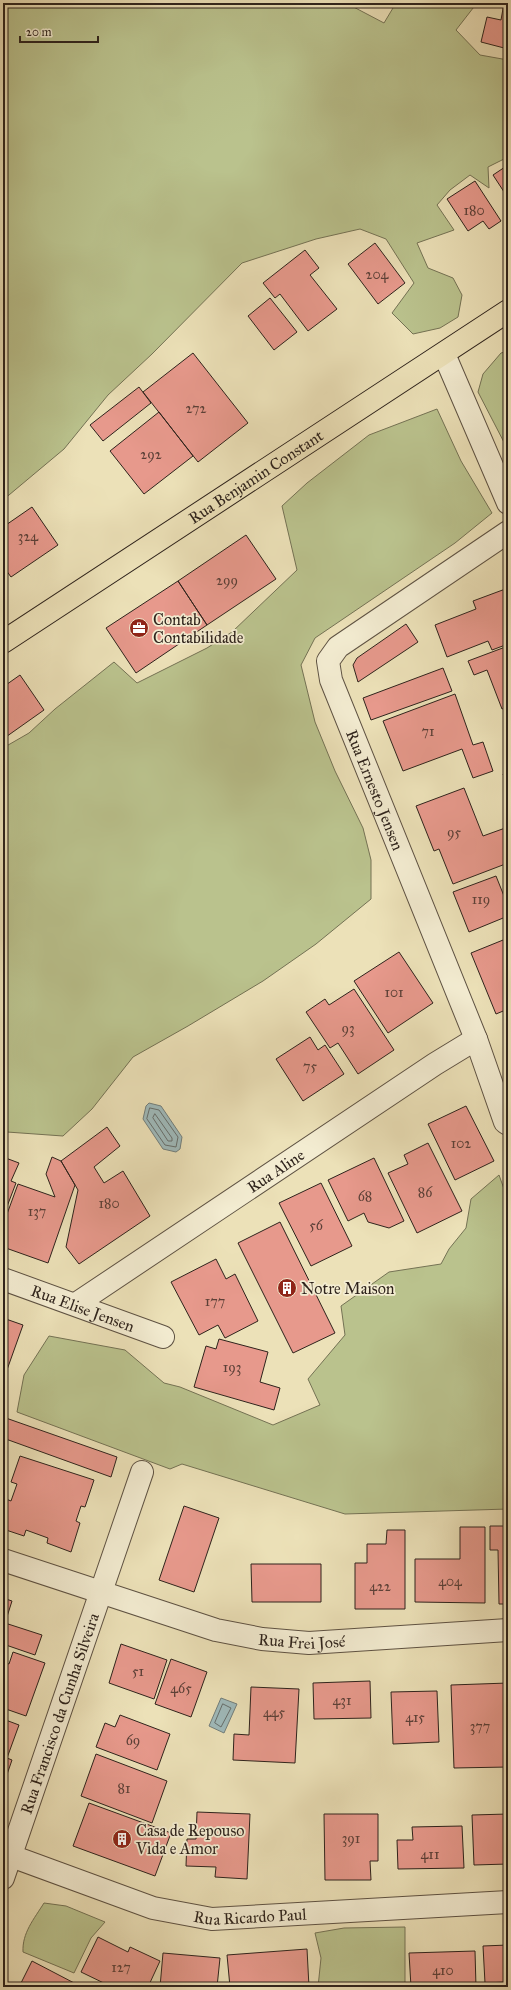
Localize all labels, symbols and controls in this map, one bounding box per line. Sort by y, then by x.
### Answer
scale bar [20,18,98,44]
text: 20 m [26,25,52,39]
house number: 180 [463,202,485,219]
house number: 204 [366,266,390,283]
house number: 272 [186,400,207,417]
street label: Rua Benjamin Constant [185,425,327,527]
house number: 292 [140,446,162,463]
house number: 324 [18,528,39,545]
house number: 299 [216,572,238,589]
place label: Contab Contabilidade [153,610,244,647]
office icon: Contab Contabilidade [128,617,150,639]
house number: 71 [421,723,435,740]
street label: Rua Ernesto Jensen [342,727,408,853]
house number: 95 [447,824,462,841]
house number: 119 [472,891,490,908]
house number: 101 [384,984,404,1001]
house number: 93 [341,1020,355,1037]
house number: 75 [303,1058,317,1075]
house number: 102 [451,1135,471,1152]
street label: Rua Aline [243,1145,308,1196]
house number: 86 [418,1184,433,1201]
house number: 68 [358,1188,372,1205]
house number: 180 [98,1195,120,1212]
house number: 137 [28,1203,46,1220]
house number: 56 [309,1217,324,1234]
building icon: Notre Maison [276,1277,298,1299]
place label: Notre Maison [301,1279,395,1298]
street label: Rua Elise Jensen [29,1281,138,1336]
house number: 177 [205,1293,225,1310]
house number: 193 [223,1359,241,1376]
house number: 404 [438,1573,463,1590]
house number: 422 [369,1578,391,1595]
street label: Rua Francisco da Cunha Silveira [16,1610,103,1816]
street label: Rua Frei José [258,1629,346,1653]
house number: 51 [132,1663,144,1680]
house number: 465 [170,1680,192,1697]
house number: 431 [333,1692,352,1709]
house number: 445 [263,1704,286,1721]
house number: 415 [405,1709,425,1726]
house number: 377 [470,1718,490,1735]
house number: 69 [126,1732,140,1749]
house number: 81 [118,1780,131,1797]
place label: Casa de Repouso Vida e Amor [135,1821,244,1858]
building icon: Casa de Repouso Vida e Amor [111,1828,133,1850]
house number: 391 [342,1830,361,1847]
house number: 411 [421,1846,440,1863]
street label: Rua Ricardo Paul [192,1904,308,1929]
house number: 127 [111,1959,131,1976]
house number: 410 [432,1962,454,1979]

